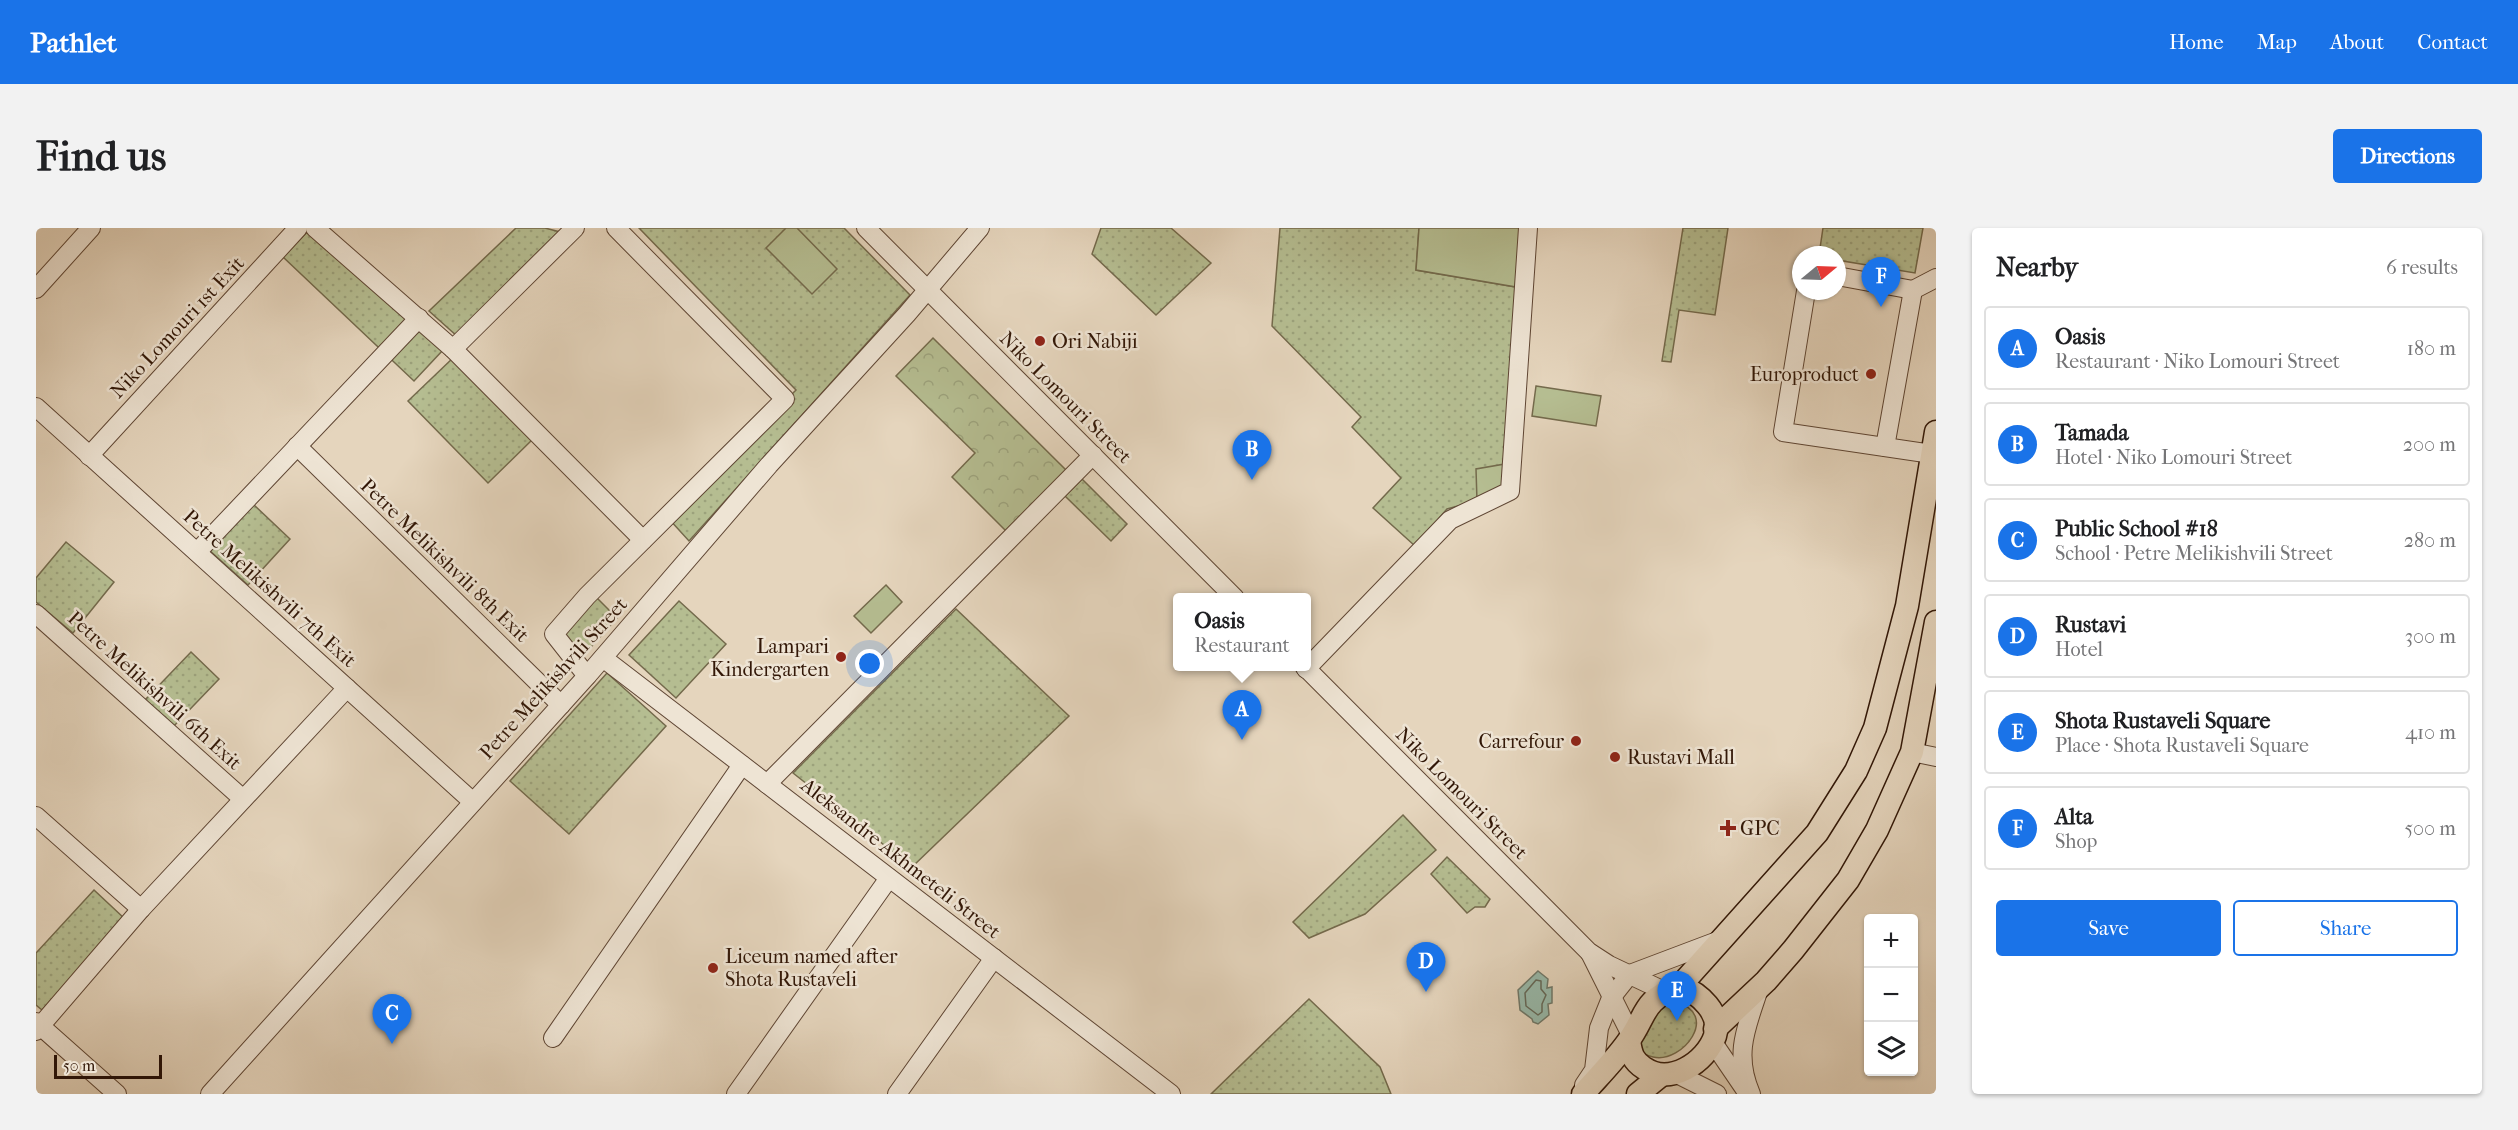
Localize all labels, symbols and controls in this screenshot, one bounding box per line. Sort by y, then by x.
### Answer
text: Pathlet [30,26,117,59]
text: Home [2169,30,2224,54]
text: Map [2257,30,2297,54]
text: About [2330,30,2384,54]
text: Contact [2417,30,2488,54]
button: Directions [2333,129,2482,183]
text: Find us [36,132,166,181]
north arrow [1792,246,1846,300]
street label: Niko Lomouri 1st Exit [106,252,249,403]
text: Nearby [1996,252,2078,283]
text: 6 results [2386,256,2458,279]
pin: F [1862,257,1900,307]
text: Oasis [2055,324,2105,350]
street label: Niko Lomouri Street [995,327,1136,468]
place label: Ori Nabiji [1052,330,1138,353]
marker: Ori Nabiji [1033,334,1047,348]
text: A [2011,337,2024,360]
text: 180 m [2407,337,2456,360]
text: Restaurant · Niko Lomouri Street [2055,350,2340,373]
place label: Europroduct [1750,363,1859,386]
marker: Europroduct [1864,367,1878,381]
text: Tamada [2055,420,2129,446]
pin: B [1232,430,1272,480]
text: B [2011,433,2024,456]
text: 200 m [2403,433,2456,456]
text: Hotel · Niko Lomouri Street [2055,446,2293,469]
street label: Petre Melikishvili 8th Exit [356,474,534,647]
street label: Petre Melikishvili 7th Exit [179,505,361,672]
text: Public School #18 [2055,516,2218,542]
text: C [2011,529,2024,552]
text: 280 m [2404,529,2456,552]
text: School · Petre Melikishvili Street [2055,542,2333,565]
street label: Petre Melikishvili Street [475,593,632,764]
popup [1173,593,1311,671]
street label: Petre Melikishvili 6th Exit [63,606,246,774]
text: Oasis [1194,608,1245,634]
text: Rustavi [2055,612,2126,638]
text: D [2010,625,2025,648]
text: 300 m [2405,625,2456,648]
text: Restaurant [1194,634,1290,657]
place label: Lampari Kindergarten [711,635,829,681]
text: Hotel [2055,638,2103,661]
your location [855,649,884,678]
marker: Lampari Kindergarten [834,650,848,664]
pin: A [1222,690,1262,740]
text: Shota Rustaveli Square [2055,708,2270,734]
text: E [2011,721,2024,744]
text: 410 m [2405,721,2456,744]
street label: Niko Lomouri Street [1391,723,1532,864]
place label: Carrefour [1478,730,1564,753]
marker: Carrefour [1569,734,1583,748]
text: Place · Shota Rustaveli Square [2055,734,2309,757]
place label: Rustavi Mall [1627,746,1735,769]
marker: Rustavi Mall [1608,750,1622,764]
street label: Aleksandre Akhmeteli Street [796,773,1005,943]
text: Alta [2055,804,2093,830]
place label: GPC [1740,817,1780,840]
text: F [2012,817,2023,840]
text: 500 m [2404,817,2456,840]
marker: GPC [1721,821,1735,835]
text: Shop [2055,830,2097,853]
button: Save [1996,900,2221,956]
button: Share [2233,900,2458,956]
map controls [1864,914,1918,1076]
button: + [1864,914,1918,968]
pin: D [1406,942,1446,992]
place label: Liceum named after Shota Rustaveli [725,945,898,991]
marker: Liceum named after Shota Rustaveli [706,961,720,975]
button: − [1864,968,1918,1022]
pin: E [1658,972,1696,1021]
pin: C [372,994,412,1044]
button: layers [1864,1022,1918,1076]
scale bar [54,1052,162,1080]
text: 50 m [63,1056,95,1075]

